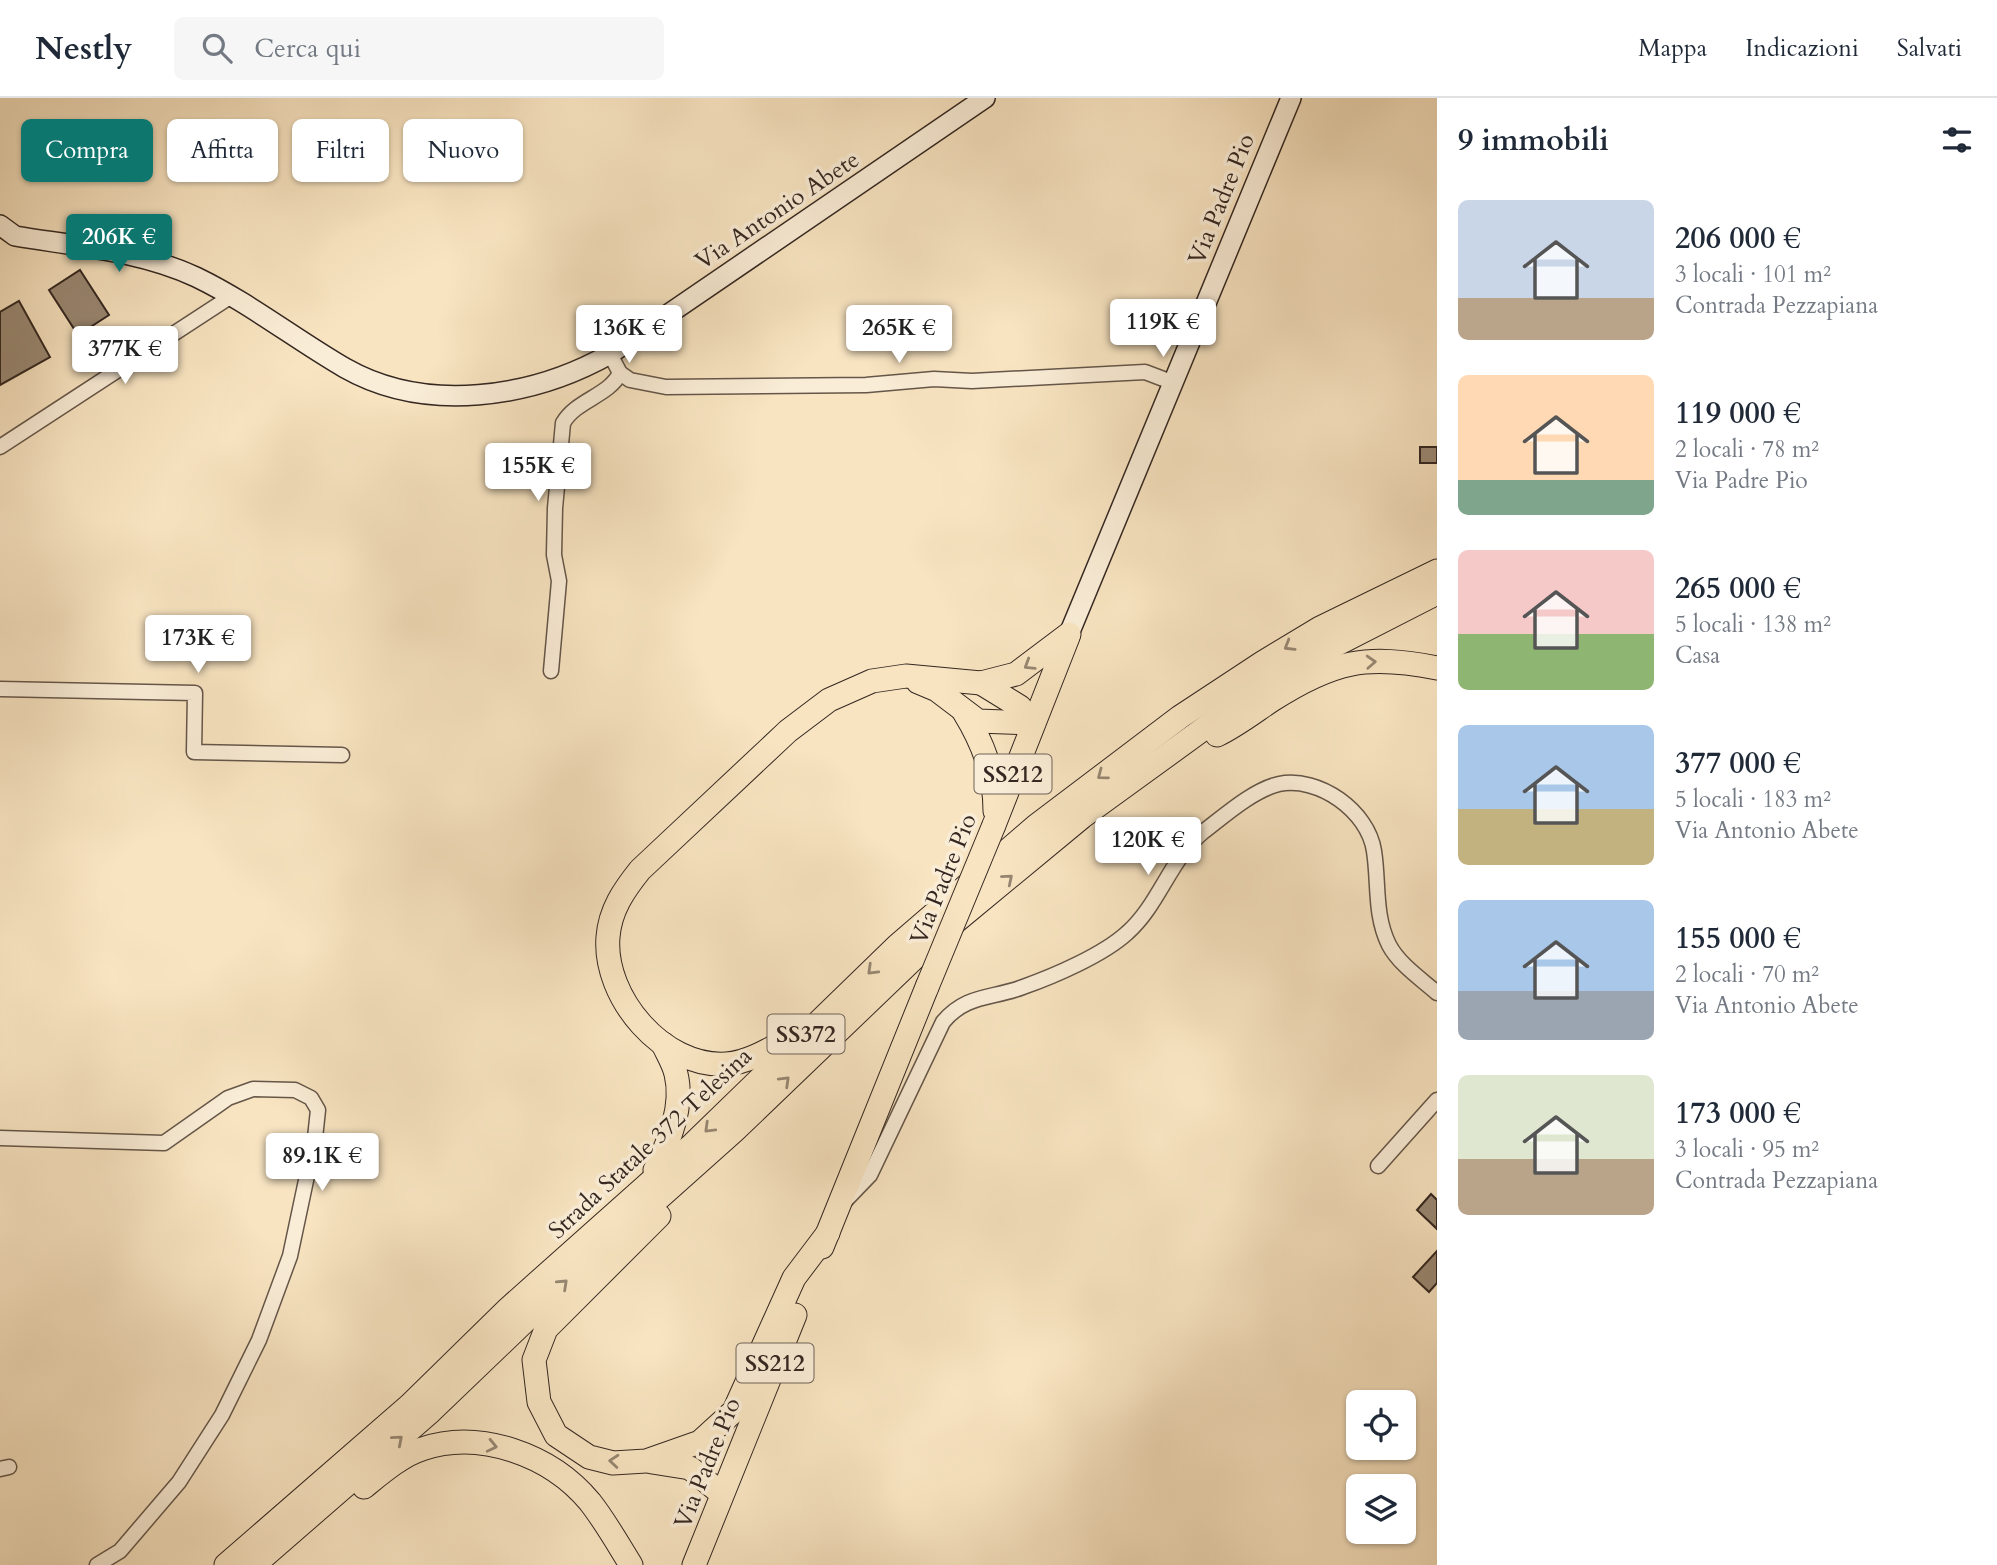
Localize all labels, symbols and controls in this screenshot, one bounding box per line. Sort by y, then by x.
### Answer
search box [174,17,664,80]
text: Nestly [35,26,132,71]
icon: search [198,29,236,67]
text: Cerca qui [254,31,361,66]
text: Mappa [1638,32,1707,65]
text: Indicazioni [1745,32,1859,65]
text: Salvati [1897,32,1962,65]
chip: Compra [21,119,153,182]
chip: Affitta [167,119,278,182]
chip: Filtri [292,119,389,182]
chip: Nuovo [403,119,523,182]
text: 9 immobili [1458,120,1609,161]
icon: filters [1938,121,1976,159]
street label: Via Padre Pio [1180,129,1263,270]
street label: Via Antonio Abete [689,143,866,278]
pin: 206K € [62,214,176,274]
text: 206 000 € [1675,218,1801,259]
text: 206K € [82,221,156,252]
icon: home [1514,228,1598,312]
text: 3 locali · 101 m² [1675,259,1831,290]
text: Contrada Pezzapiana [1675,290,1878,321]
pin: 119K € [1106,300,1220,359]
pin: 136K € [572,306,686,365]
pin: 265K € [842,306,956,365]
text: 119K € [1126,306,1200,337]
text: 136K € [592,312,666,343]
text: 265K € [862,312,936,343]
pin: 377K € [68,327,182,386]
text: 377K € [88,333,162,364]
text: 119 000 € [1675,393,1801,434]
icon: home [1514,403,1598,487]
text: 2 locali · 78 m² [1675,434,1819,465]
pin: 155K € [481,444,595,503]
text: 155K € [501,450,575,481]
text: Via Padre Pio [1675,465,1808,496]
text: 265 000 € [1675,568,1801,609]
icon: home [1514,578,1598,662]
text: 5 locali · 138 m² [1675,609,1831,640]
pin: 173K € [141,616,255,675]
text: 173K € [161,622,235,653]
one-way arrow [1284,638,1297,651]
text: Casa [1675,640,1720,671]
one-way arrow [1366,654,1377,669]
one-way arrow [1024,657,1037,670]
text: 377 000 € [1675,743,1801,784]
icon: home [1514,753,1598,837]
road number: SS212 [974,754,1052,794]
one-way arrow [1097,767,1110,780]
text: 5 locali · 183 m² [1675,784,1831,815]
street label: Via Padre Pio [902,809,985,950]
text: Via Antonio Abete [1675,815,1859,846]
pin: 120K € [1091,818,1205,877]
text: 120K € [1111,824,1185,855]
one-way arrow [1000,874,1012,887]
text: 155 000 € [1675,918,1801,959]
icon: home [1514,928,1598,1012]
text: 2 locali · 70 m² [1675,959,1819,990]
one-way arrow [868,961,881,974]
text: Via Antonio Abete [1675,990,1859,1021]
road number: SS372 [768,1015,844,1054]
street label: Strada Statale 372 Telesina [541,1040,760,1247]
one-way arrow [777,1077,790,1089]
text: 173 000 € [1675,1093,1801,1134]
icon: home [1514,1103,1598,1187]
one-way arrow [704,1120,717,1133]
pin: 89.1K € [257,1134,387,1193]
text: 3 locali · 95 m² [1675,1134,1819,1165]
text: 89.1K € [282,1140,362,1171]
text: Contrada Pezzapiana [1675,1165,1878,1196]
one-way arrow [555,1280,568,1292]
road number: SS212 [736,1344,814,1382]
map controls [1346,1390,1416,1544]
button: locate [1346,1390,1416,1460]
street label: Via Padre Pio [666,1393,749,1534]
one-way arrow [389,1436,402,1448]
one-way arrow [486,1438,498,1453]
one-way arrow [608,1454,619,1469]
button: layers [1346,1474,1416,1544]

